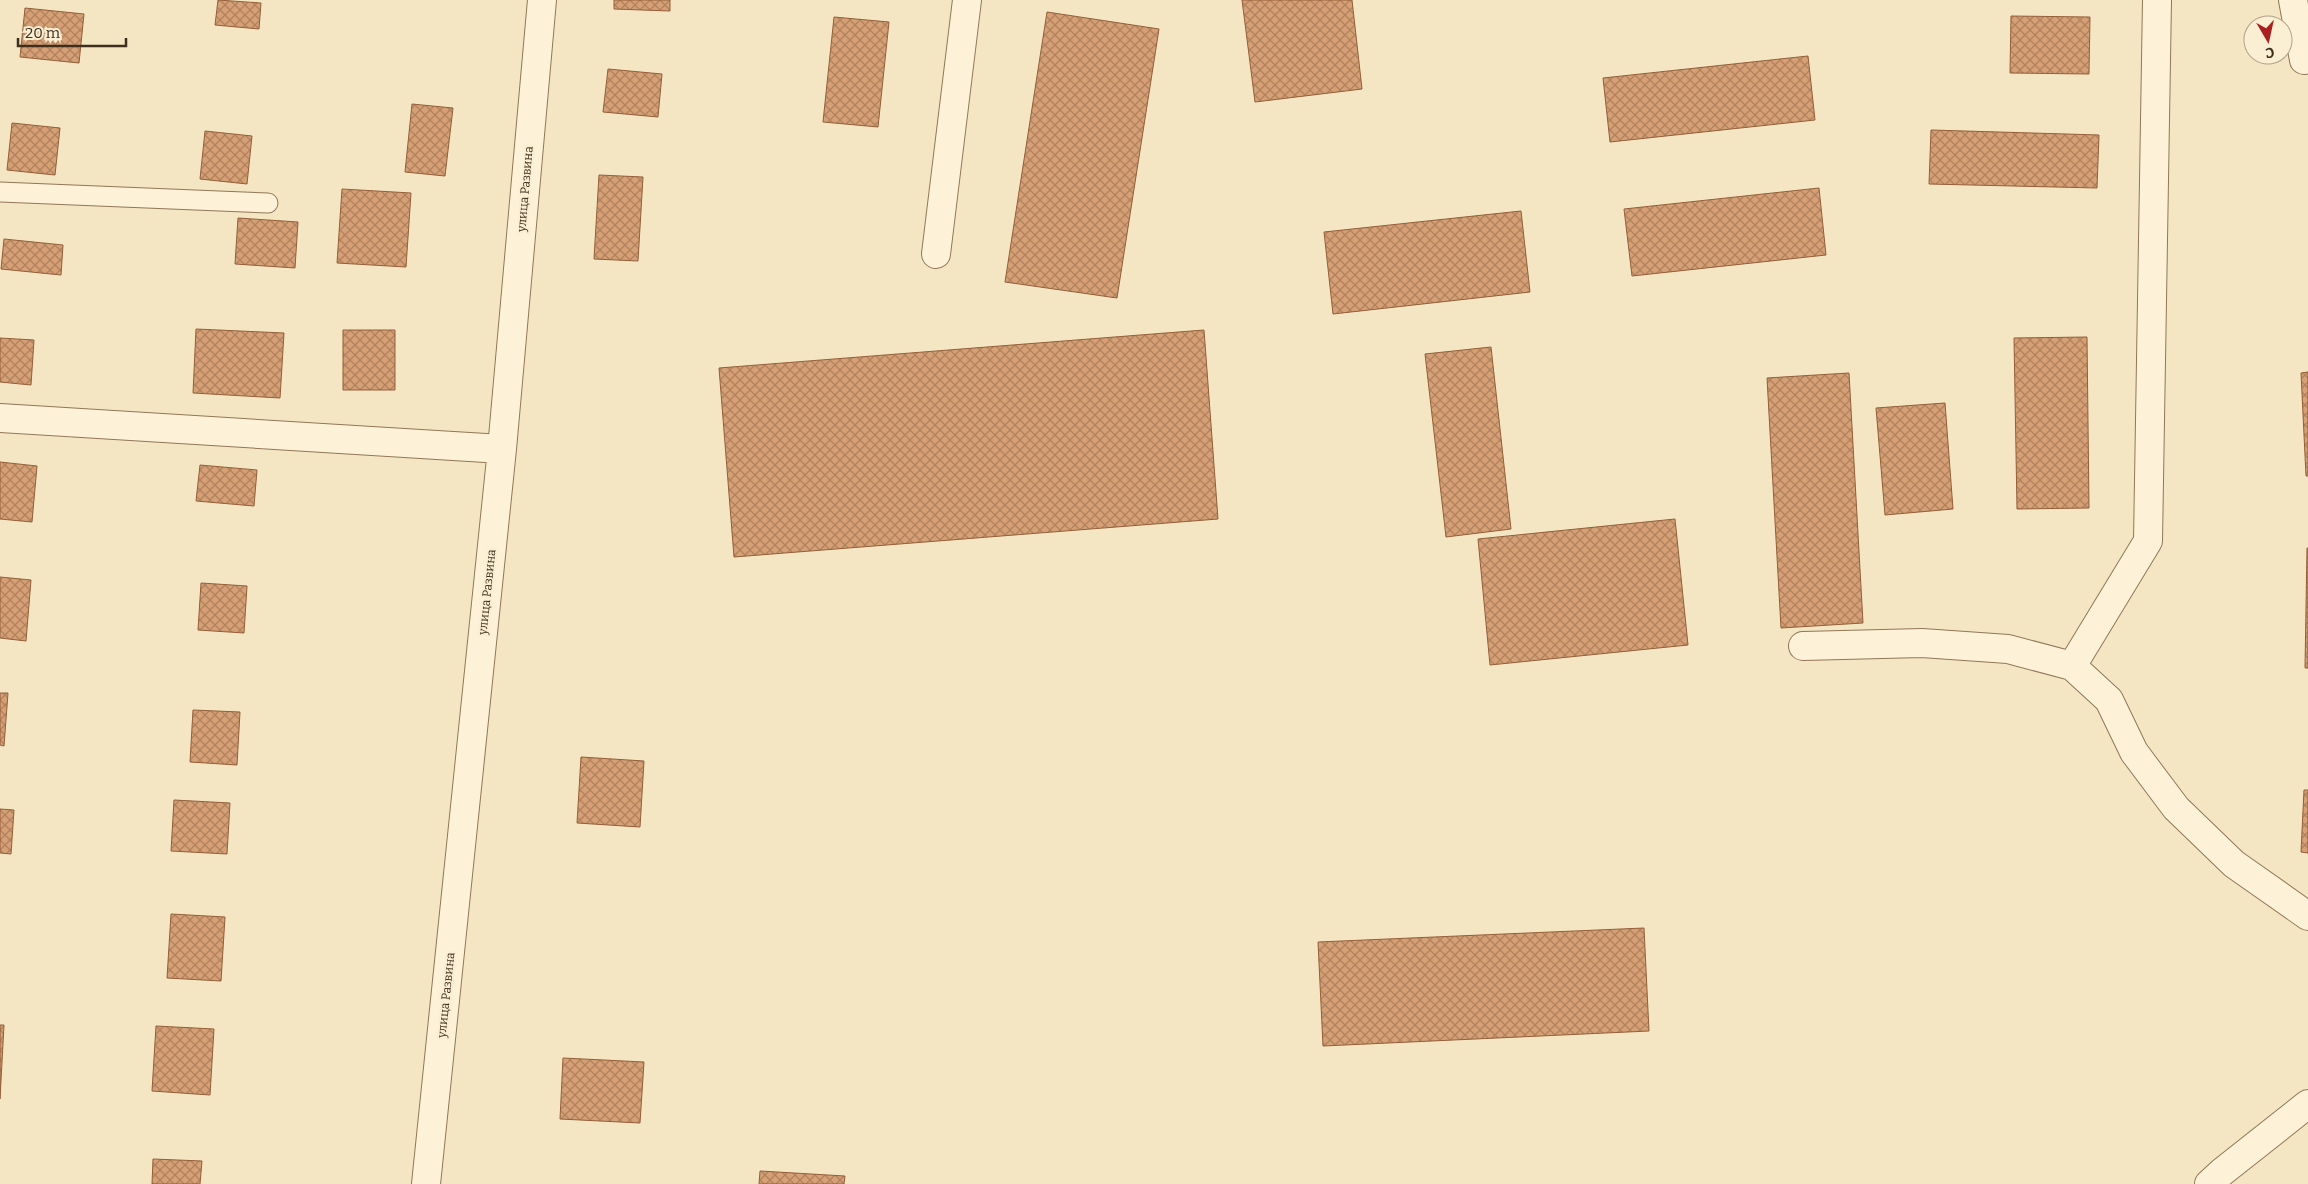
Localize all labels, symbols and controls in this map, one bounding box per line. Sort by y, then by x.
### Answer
scale bar [18,15,125,47]
north arrow [2243,15,2293,65]
text: 20 m [25,24,61,42]
text: С [2264,43,2276,61]
street label: улица Развина [514,145,536,233]
street label: улица Развина [475,548,498,636]
street label: улица Развина [434,951,457,1039]

